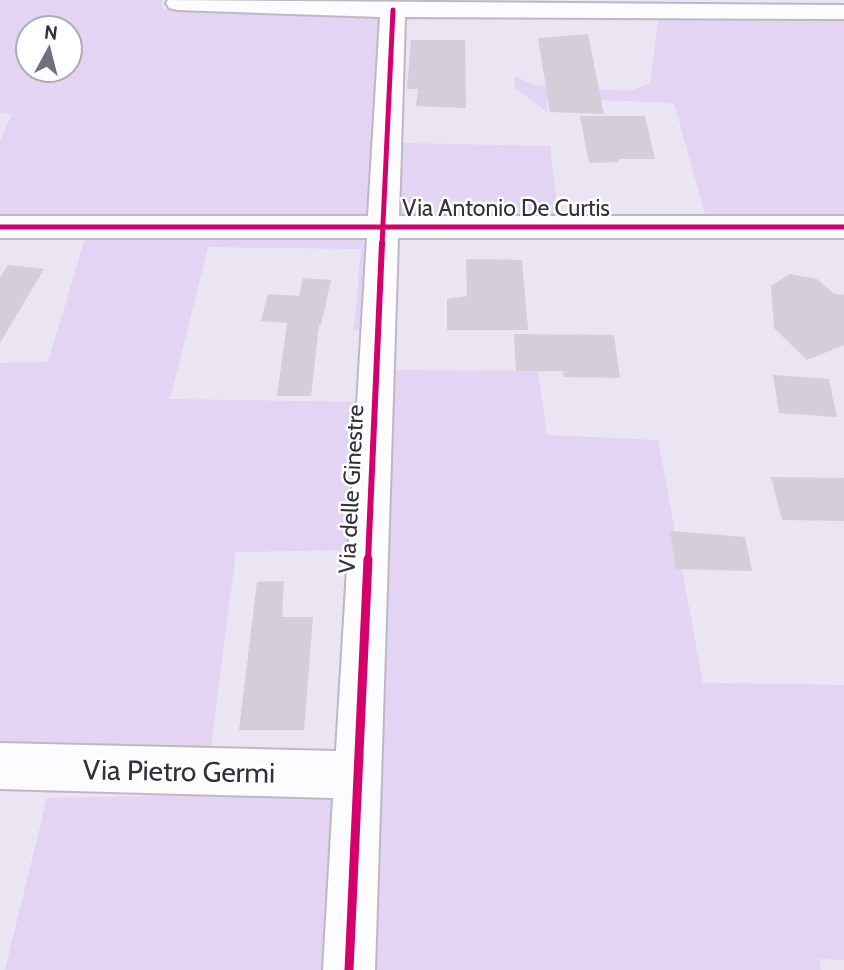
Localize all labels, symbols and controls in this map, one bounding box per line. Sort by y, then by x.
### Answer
north arrow [14,14,84,84]
text: N [43,20,59,45]
street label: Via Antonio De Curtis [402,194,610,222]
street label: Via delle Ginestre [333,404,369,574]
street label: Via Pietro Germi [83,752,275,790]

